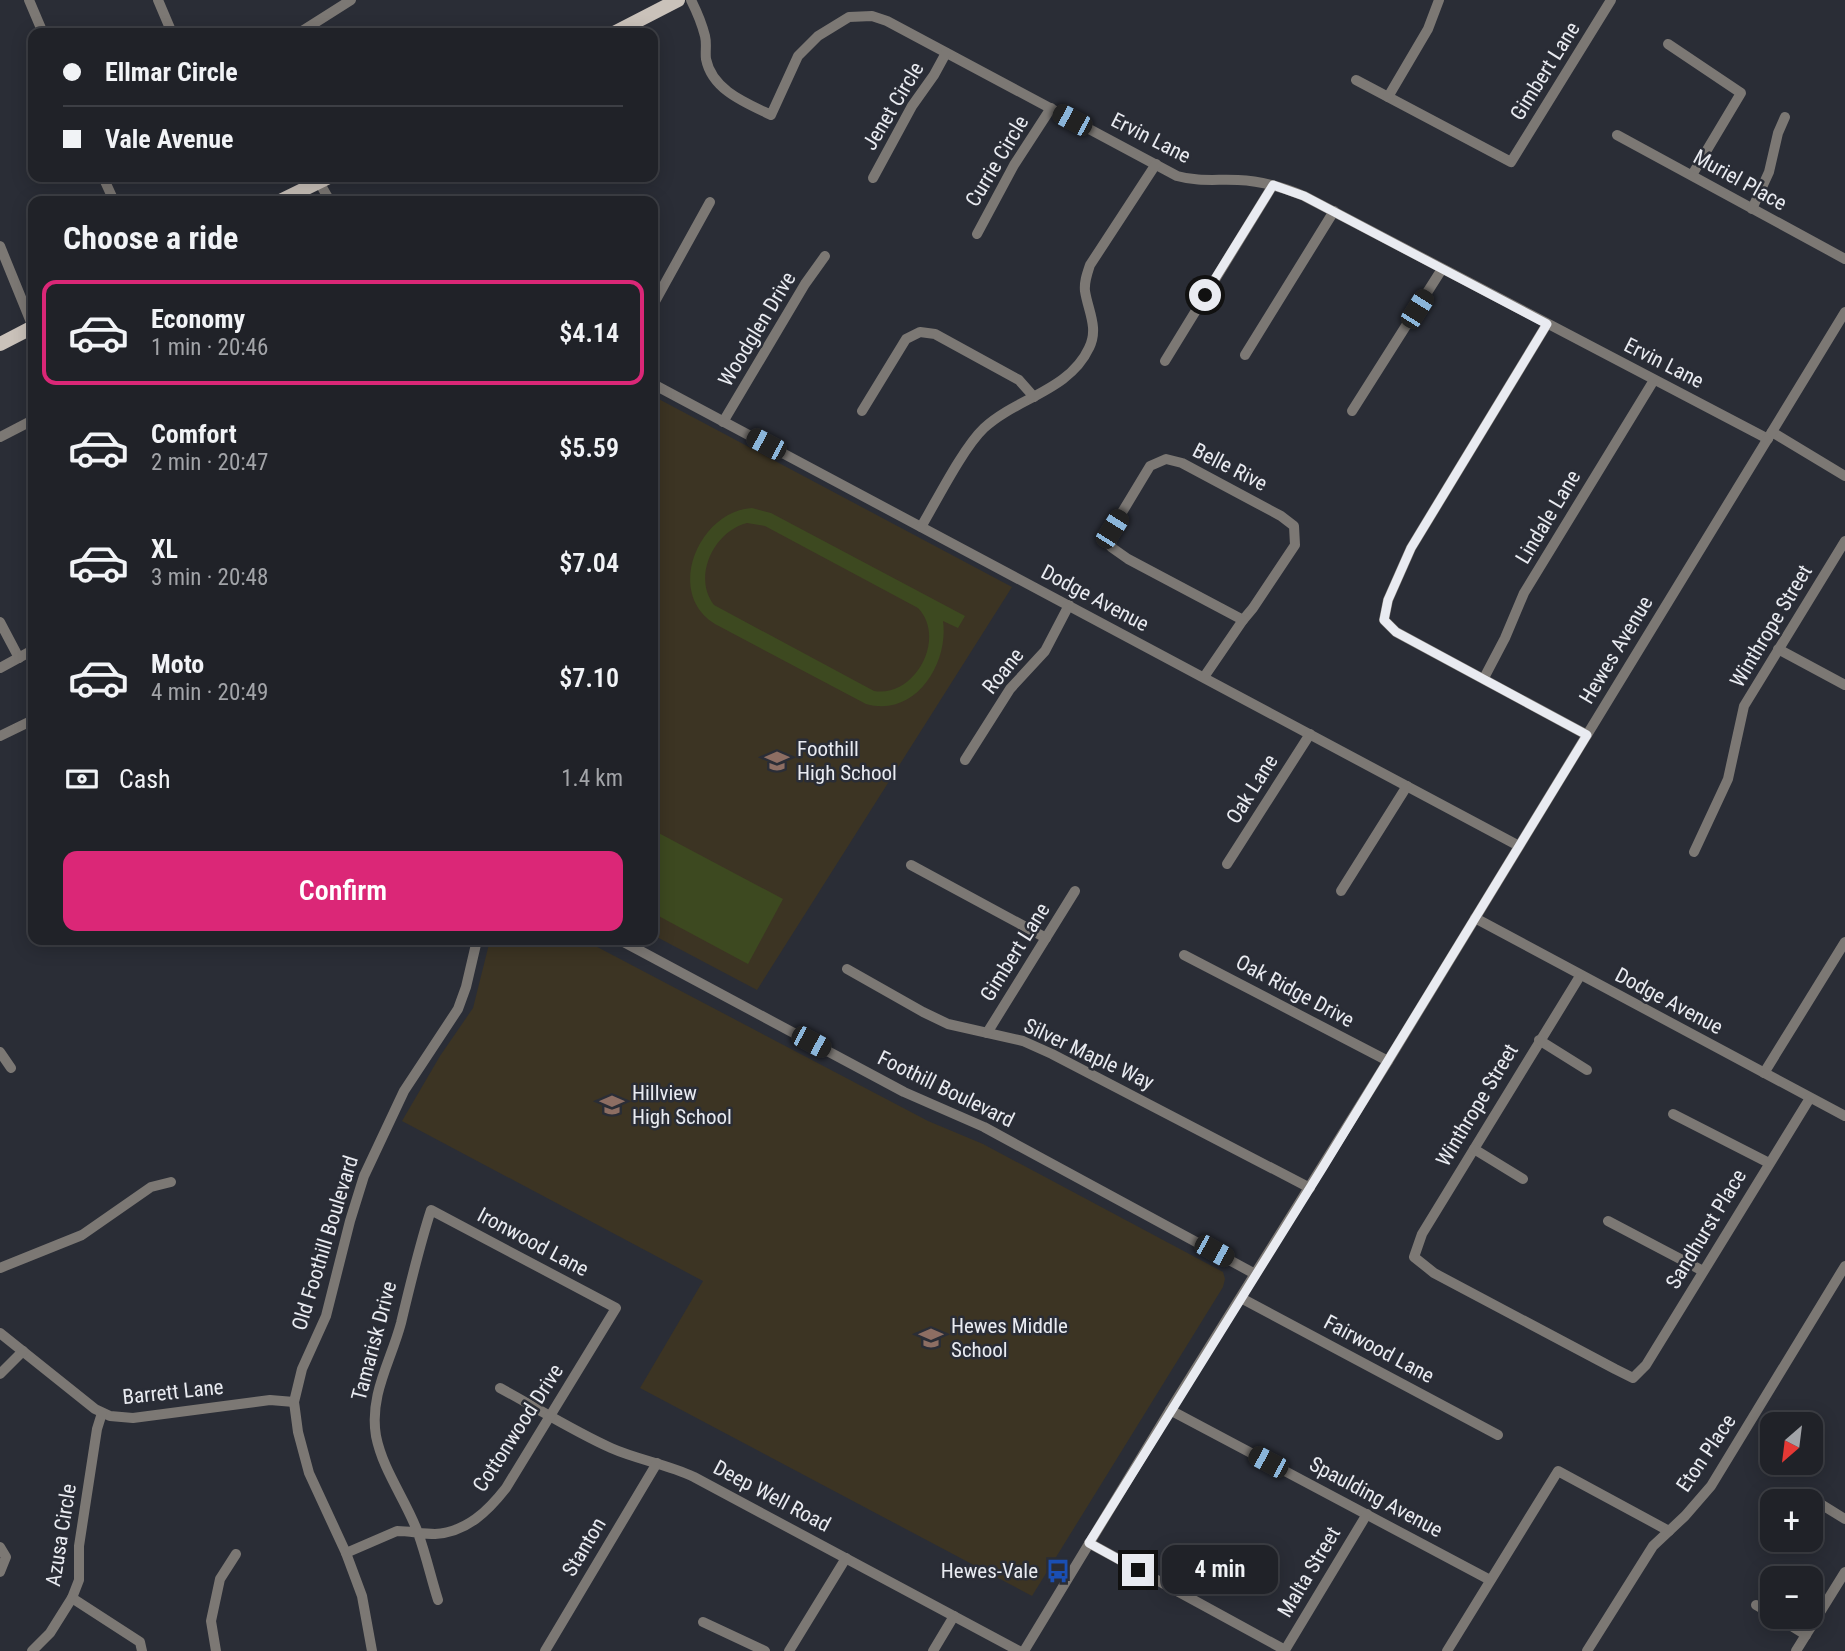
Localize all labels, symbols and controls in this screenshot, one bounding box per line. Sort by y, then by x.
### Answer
street label: Gimbert Lane [1505,17,1585,125]
text: Ellmar Circle [105,57,238,87]
street label: Jenet Circle [857,58,929,154]
car [1049,101,1096,139]
street label: Ervin Lane [1107,108,1195,168]
street label: Currie Circle [961,111,1034,211]
text: Vale Avenue [105,124,234,154]
street label: Muriel Place [1689,145,1791,215]
text: Choose a ride [63,219,238,257]
street label: Woodglen Drive [713,267,801,391]
route start [1189,279,1221,311]
car [1397,286,1438,332]
icon: car [67,301,130,364]
text: Economy [151,304,245,334]
text: $4.14 [559,318,619,348]
street label: Ervin Lane [1620,333,1708,393]
text: 1 min · 20:46 [151,334,268,361]
icon: car [67,416,130,479]
text: Comfort [151,419,237,449]
car [743,425,790,463]
text: $5.59 [559,433,619,463]
street label: Belle Rive [1189,438,1271,496]
text: 2 min · 20:47 [151,449,268,476]
street label: Lindale Lane [1511,466,1585,568]
car [1092,506,1133,552]
icon: car [67,531,130,594]
text: XL [151,534,178,564]
text: $7.04 [559,548,619,578]
street label: Dodge Avenue [1037,560,1153,636]
street label: Winthrope Street [1725,561,1817,691]
text: 3 min · 20:48 [151,564,268,591]
street label: Hewes Avenue [1574,592,1658,708]
street label: Roane [977,643,1029,699]
icon: car [67,646,130,709]
text: Moto [151,649,204,679]
text: $7.10 [559,663,619,693]
text: 4 min · 20:49 [151,679,268,706]
place label: Foothill High School [797,737,897,785]
school or university icon: Foothill High School [763,747,791,775]
street label: Oak Lane [1221,750,1283,828]
icon: cash [63,760,101,798]
text: Cash [119,764,171,794]
text: 1.4 km [561,765,623,792]
button: Confirm [63,851,623,931]
street label: Gimbert Lane [975,898,1055,1006]
street label: Oak Ridge Drive [1232,950,1358,1032]
street label: Dodge Avenue [1611,963,1727,1039]
street label: Silver Maple Way [1020,1013,1158,1095]
car [788,1023,835,1061]
street label: Winthrope Street [1431,1040,1523,1170]
street label: Foothill Boulevard [874,1046,1018,1132]
place label: Hillview High School [632,1081,732,1129]
school or university icon: Hillview High School [598,1091,626,1119]
street label: Old Foothill Boulevard [287,1153,363,1333]
street label: Sandhurst Place [1661,1165,1751,1293]
street label: Ironwood Lane [473,1203,593,1281]
car [1191,1232,1238,1270]
street label: Tamarisk Drive [347,1278,402,1403]
street label: Fairwood Lane [1320,1310,1438,1388]
place label: Hewes Middle School [951,1314,1068,1362]
school or university icon: Hewes Middle School [917,1324,945,1352]
street label: Cottonwood Drive [468,1360,568,1496]
street label: Barrett Lane [121,1375,225,1409]
street label: Eton Place [1671,1410,1741,1496]
north arrow [1760,1412,1824,1475]
map controls [1760,1412,1823,1629]
car [1245,1443,1292,1481]
street label: Spaulding Avenue [1305,1452,1447,1542]
street label: Deep Well Road [709,1455,835,1537]
street label: Azusa Circle [41,1482,81,1588]
button: + [1760,1489,1823,1552]
street label: Stanton [557,1513,611,1581]
street label: Malta Street [1273,1523,1345,1621]
callout: 4 min [1162,1546,1278,1594]
route end [1122,1554,1154,1586]
text: 4 min [1195,1556,1245,1583]
bus stop icon: Hewes-Vale [1044,1557,1072,1585]
place label: Hewes-Vale [941,1559,1038,1583]
button: − [1760,1566,1823,1629]

